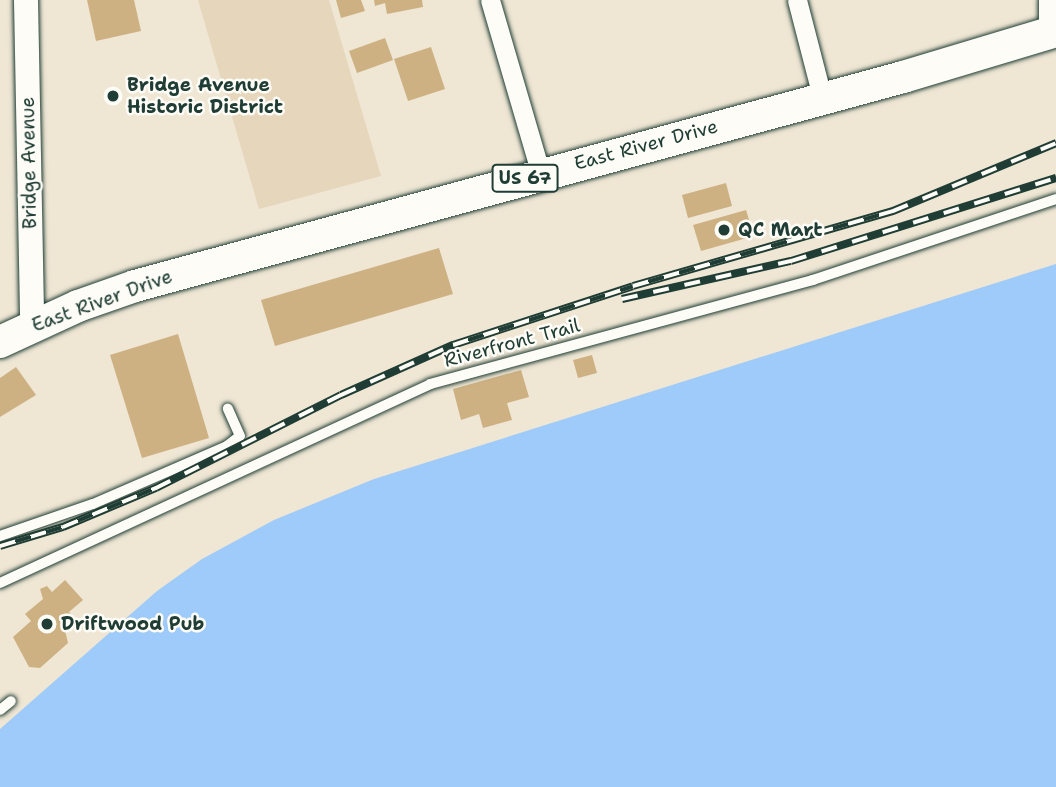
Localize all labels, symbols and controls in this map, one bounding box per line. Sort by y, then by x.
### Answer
place label: Bridge Avenue Historic District [127,74,283,118]
marker: Bridge Avenue Historic District [105,88,121,104]
street label: Bridge Avenue [16,97,42,229]
street label: East River Drive [572,115,720,175]
road number: US 67 [490,163,560,192]
place label: QC Mart [738,219,822,241]
marker: QC Mart [716,222,732,238]
street label: East River Drive [29,265,175,337]
street label: Riverfront Trail [441,314,583,372]
place label: Driftwood Pub [61,613,204,635]
marker: Driftwood Pub [39,616,55,632]

